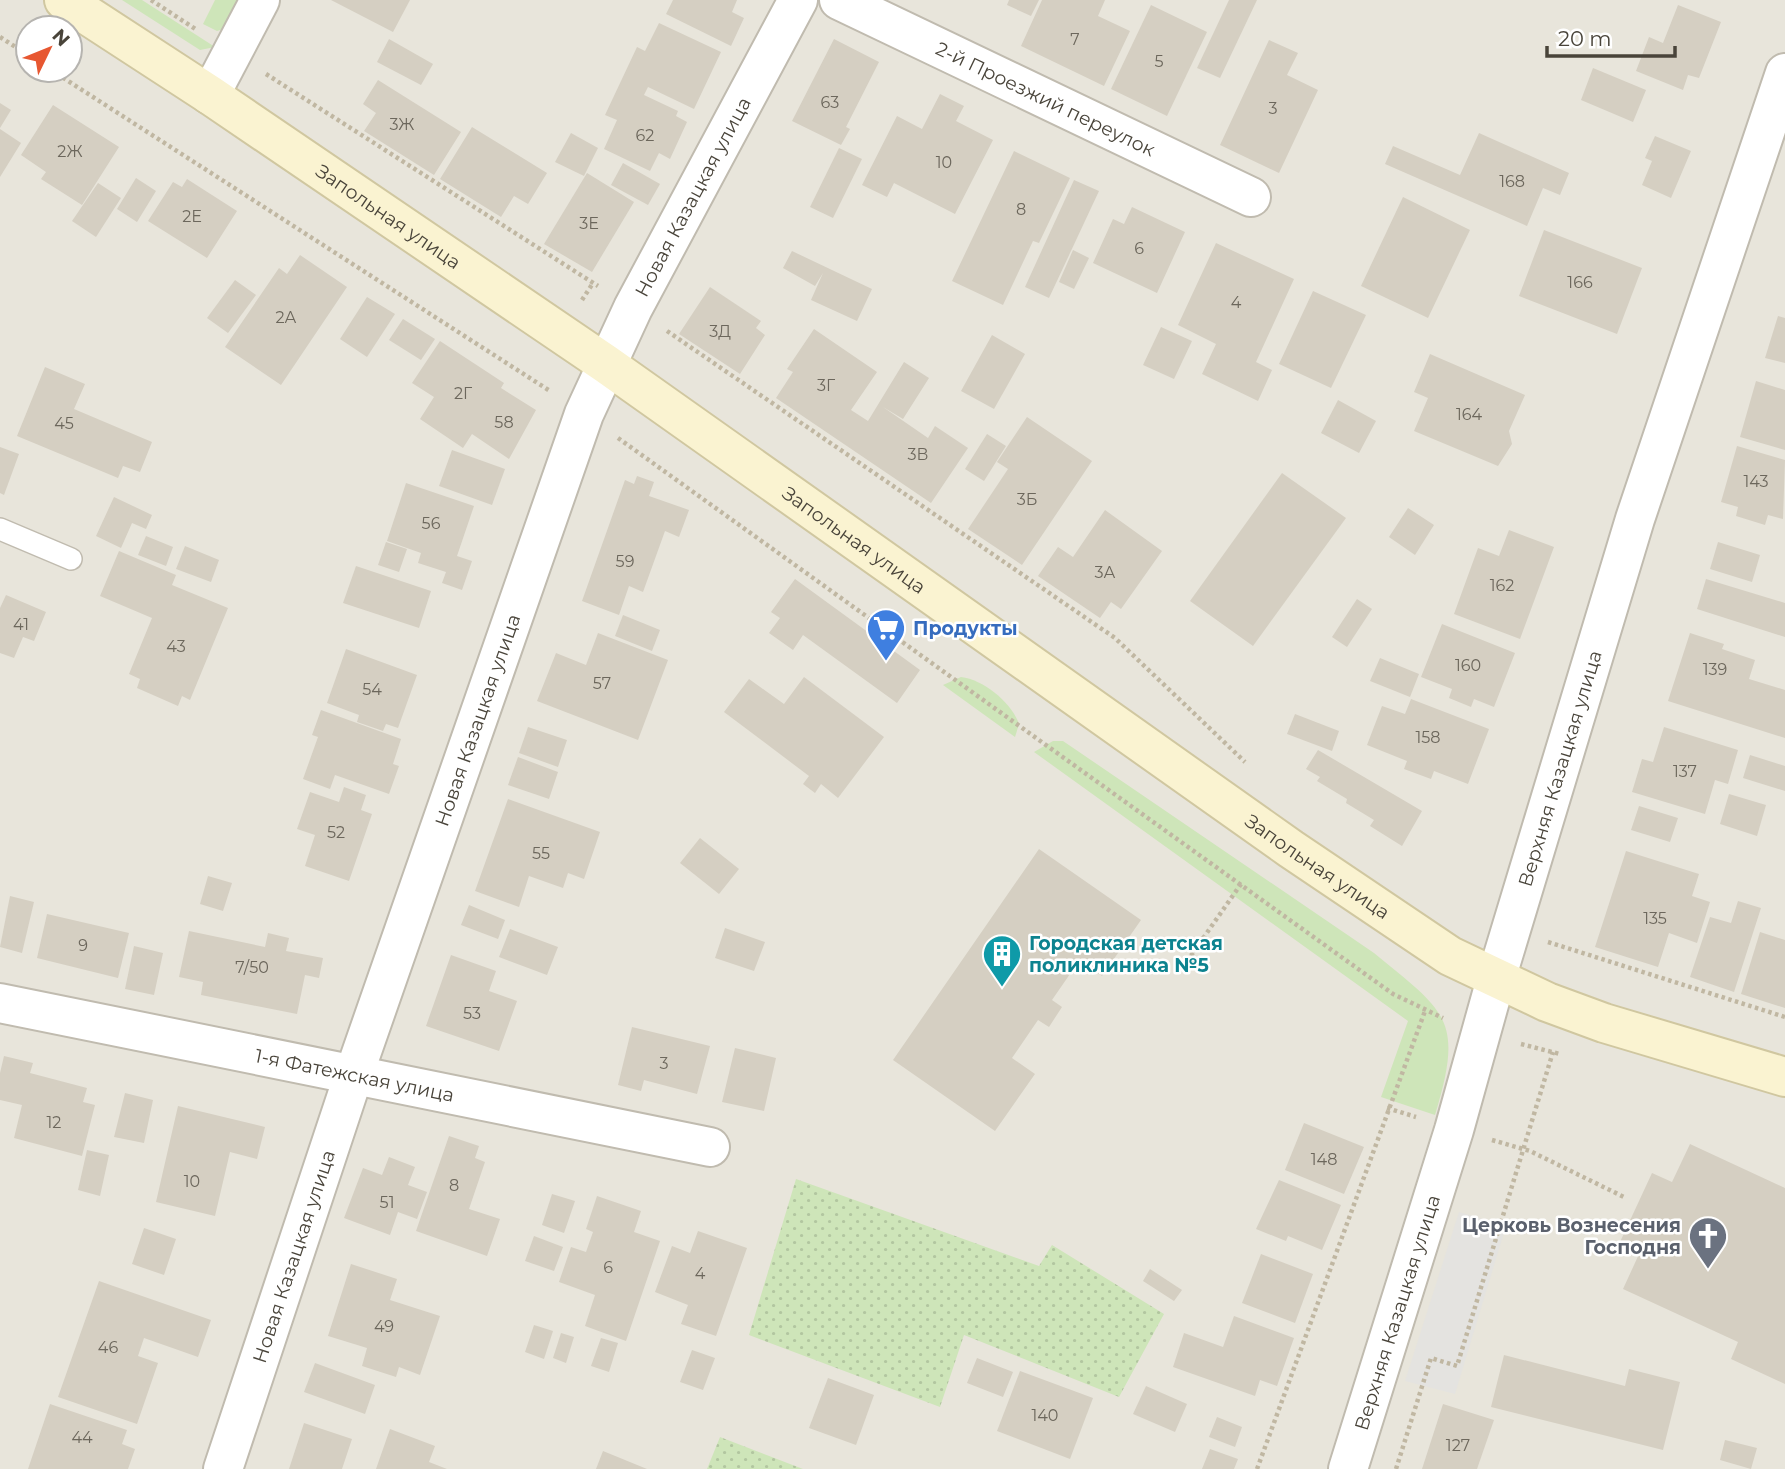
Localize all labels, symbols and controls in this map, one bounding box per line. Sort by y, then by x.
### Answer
north arrow [14,14,84,84]
scale bar [1547,14,1675,58]
text: N [47,24,75,51]
text: 20 m [1558,26,1612,51]
house number: 7 [1070,30,1080,49]
street label: 2-й Проезжий переулок [932,37,1159,161]
house number: 5 [1154,52,1164,71]
street label: Новая Казацкая улица [630,93,756,301]
house number: 63 [821,93,839,112]
house number: 3 [1268,99,1278,118]
house number: 3Ж [389,115,415,134]
house number: 62 [636,126,654,145]
house number: 2Ж [57,142,83,161]
house number: 10 [936,153,952,172]
street label: Запольная улица [311,159,465,274]
house number: 168 [1499,172,1525,191]
house number: 8 [1016,200,1026,219]
house number: 2Е [182,207,202,226]
house number: 3Е [579,214,599,233]
house number: 6 [1134,239,1144,258]
house number: 166 [1567,273,1593,292]
house number: 4 [1231,293,1242,312]
house number: 2А [276,308,297,327]
house number: 3Д [709,322,731,341]
house number: 3Г [817,376,836,395]
house number: 2Г [454,384,473,403]
house number: 164 [1456,405,1482,424]
house number: 58 [494,413,514,432]
house number: 45 [54,414,74,433]
house number: 3В [907,445,929,464]
house number: 143 [1743,472,1769,491]
street label: Запольная улица [778,482,930,599]
house number: 3Б [1017,490,1037,509]
house number: 56 [422,514,441,533]
house number: 59 [616,552,634,571]
house number: 3А [1095,563,1116,582]
house number: 162 [1490,576,1514,595]
supermarket icon: Продукты [865,607,907,662]
street label: Новая Казацкая улица [430,611,525,829]
house number: 41 [13,615,29,634]
place label: Продукты [913,617,1017,640]
house number: 43 [166,637,186,656]
street label: Верхняя Казацкая улица [1514,648,1607,889]
house number: 160 [1455,656,1481,675]
house number: 139 [1703,660,1727,679]
house number: 57 [593,674,611,693]
house number: 54 [362,680,382,699]
house number: 158 [1415,728,1441,747]
house number: 137 [1673,762,1697,781]
street label: Запольная улица [1241,809,1394,924]
house number: 52 [327,823,345,842]
house number: 55 [532,844,550,863]
house number: 135 [1643,909,1667,928]
place label: Городская детская поликлиника №5 [1029,932,1223,977]
building icon: Городская детская поликлиника №5 [981,933,1023,988]
house number: 9 [78,936,88,955]
house number: 7/50 [235,958,269,977]
house number: 53 [463,1004,481,1023]
street label: 1-я Фатежская улица [253,1044,456,1107]
house number: 3 [659,1054,669,1073]
house number: 12 [47,1113,61,1132]
street label: Новая Казацкая улица [248,1147,340,1366]
house number: 148 [1311,1150,1337,1169]
house number: 10 [184,1172,200,1191]
house number: 8 [449,1176,459,1195]
street label: Верхняя Казацкая улица [1350,1192,1445,1433]
house number: 51 [380,1193,394,1212]
place label: Церковь Вознесения Господня [1462,1214,1681,1259]
church icon: Церковь Вознесения Господня [1687,1215,1729,1270]
house number: 6 [603,1258,613,1277]
house number: 4 [695,1264,706,1283]
house number: 49 [374,1317,394,1336]
house number: 46 [98,1338,118,1357]
house number: 140 [1032,1406,1058,1425]
house number: 44 [71,1428,93,1447]
house number: 127 [1446,1436,1470,1455]

